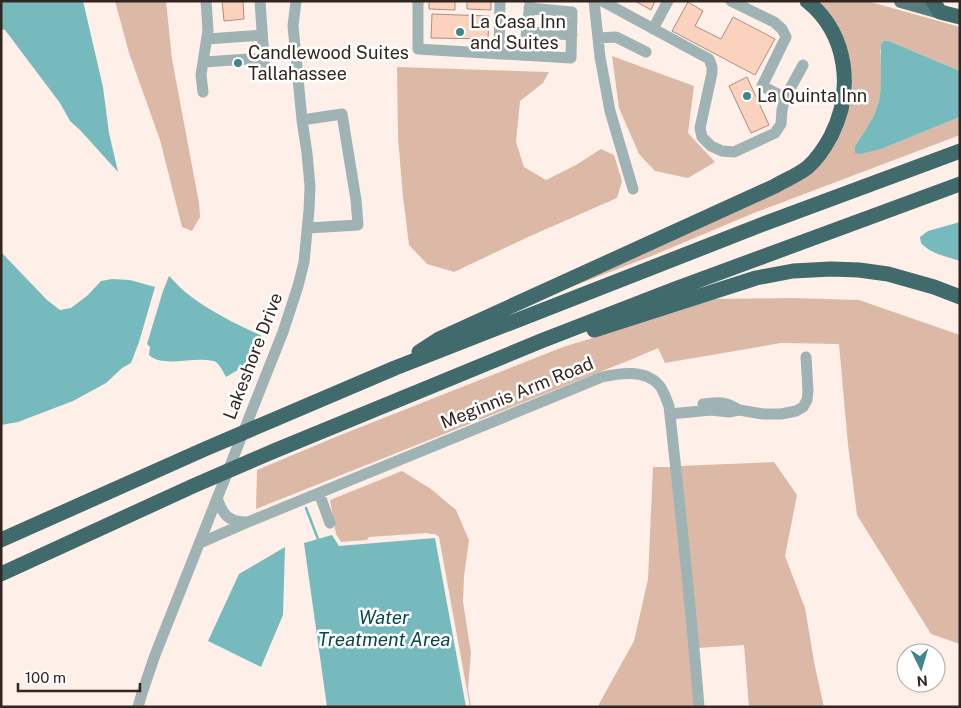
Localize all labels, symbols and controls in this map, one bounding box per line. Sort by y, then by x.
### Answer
place label: La Casa Inn and Suites [470,11,566,53]
marker: La Casa Inn and Suites [454,26,466,38]
place label: Candlewood Suites Tallahassee [248,42,409,84]
marker: Candlewood Suites Tallahassee [232,57,244,69]
place label: La Quinta Inn [757,85,867,106]
marker: La Quinta Inn [741,90,753,102]
street label: Lakeshore Drive [219,290,286,422]
street label: Meginnis Arm Road [437,352,596,433]
water label: Water Treatment Area [318,606,450,650]
north arrow [896,643,946,693]
scale bar [18,660,140,692]
text: 100 m [25,669,66,686]
text: N [916,673,928,689]

